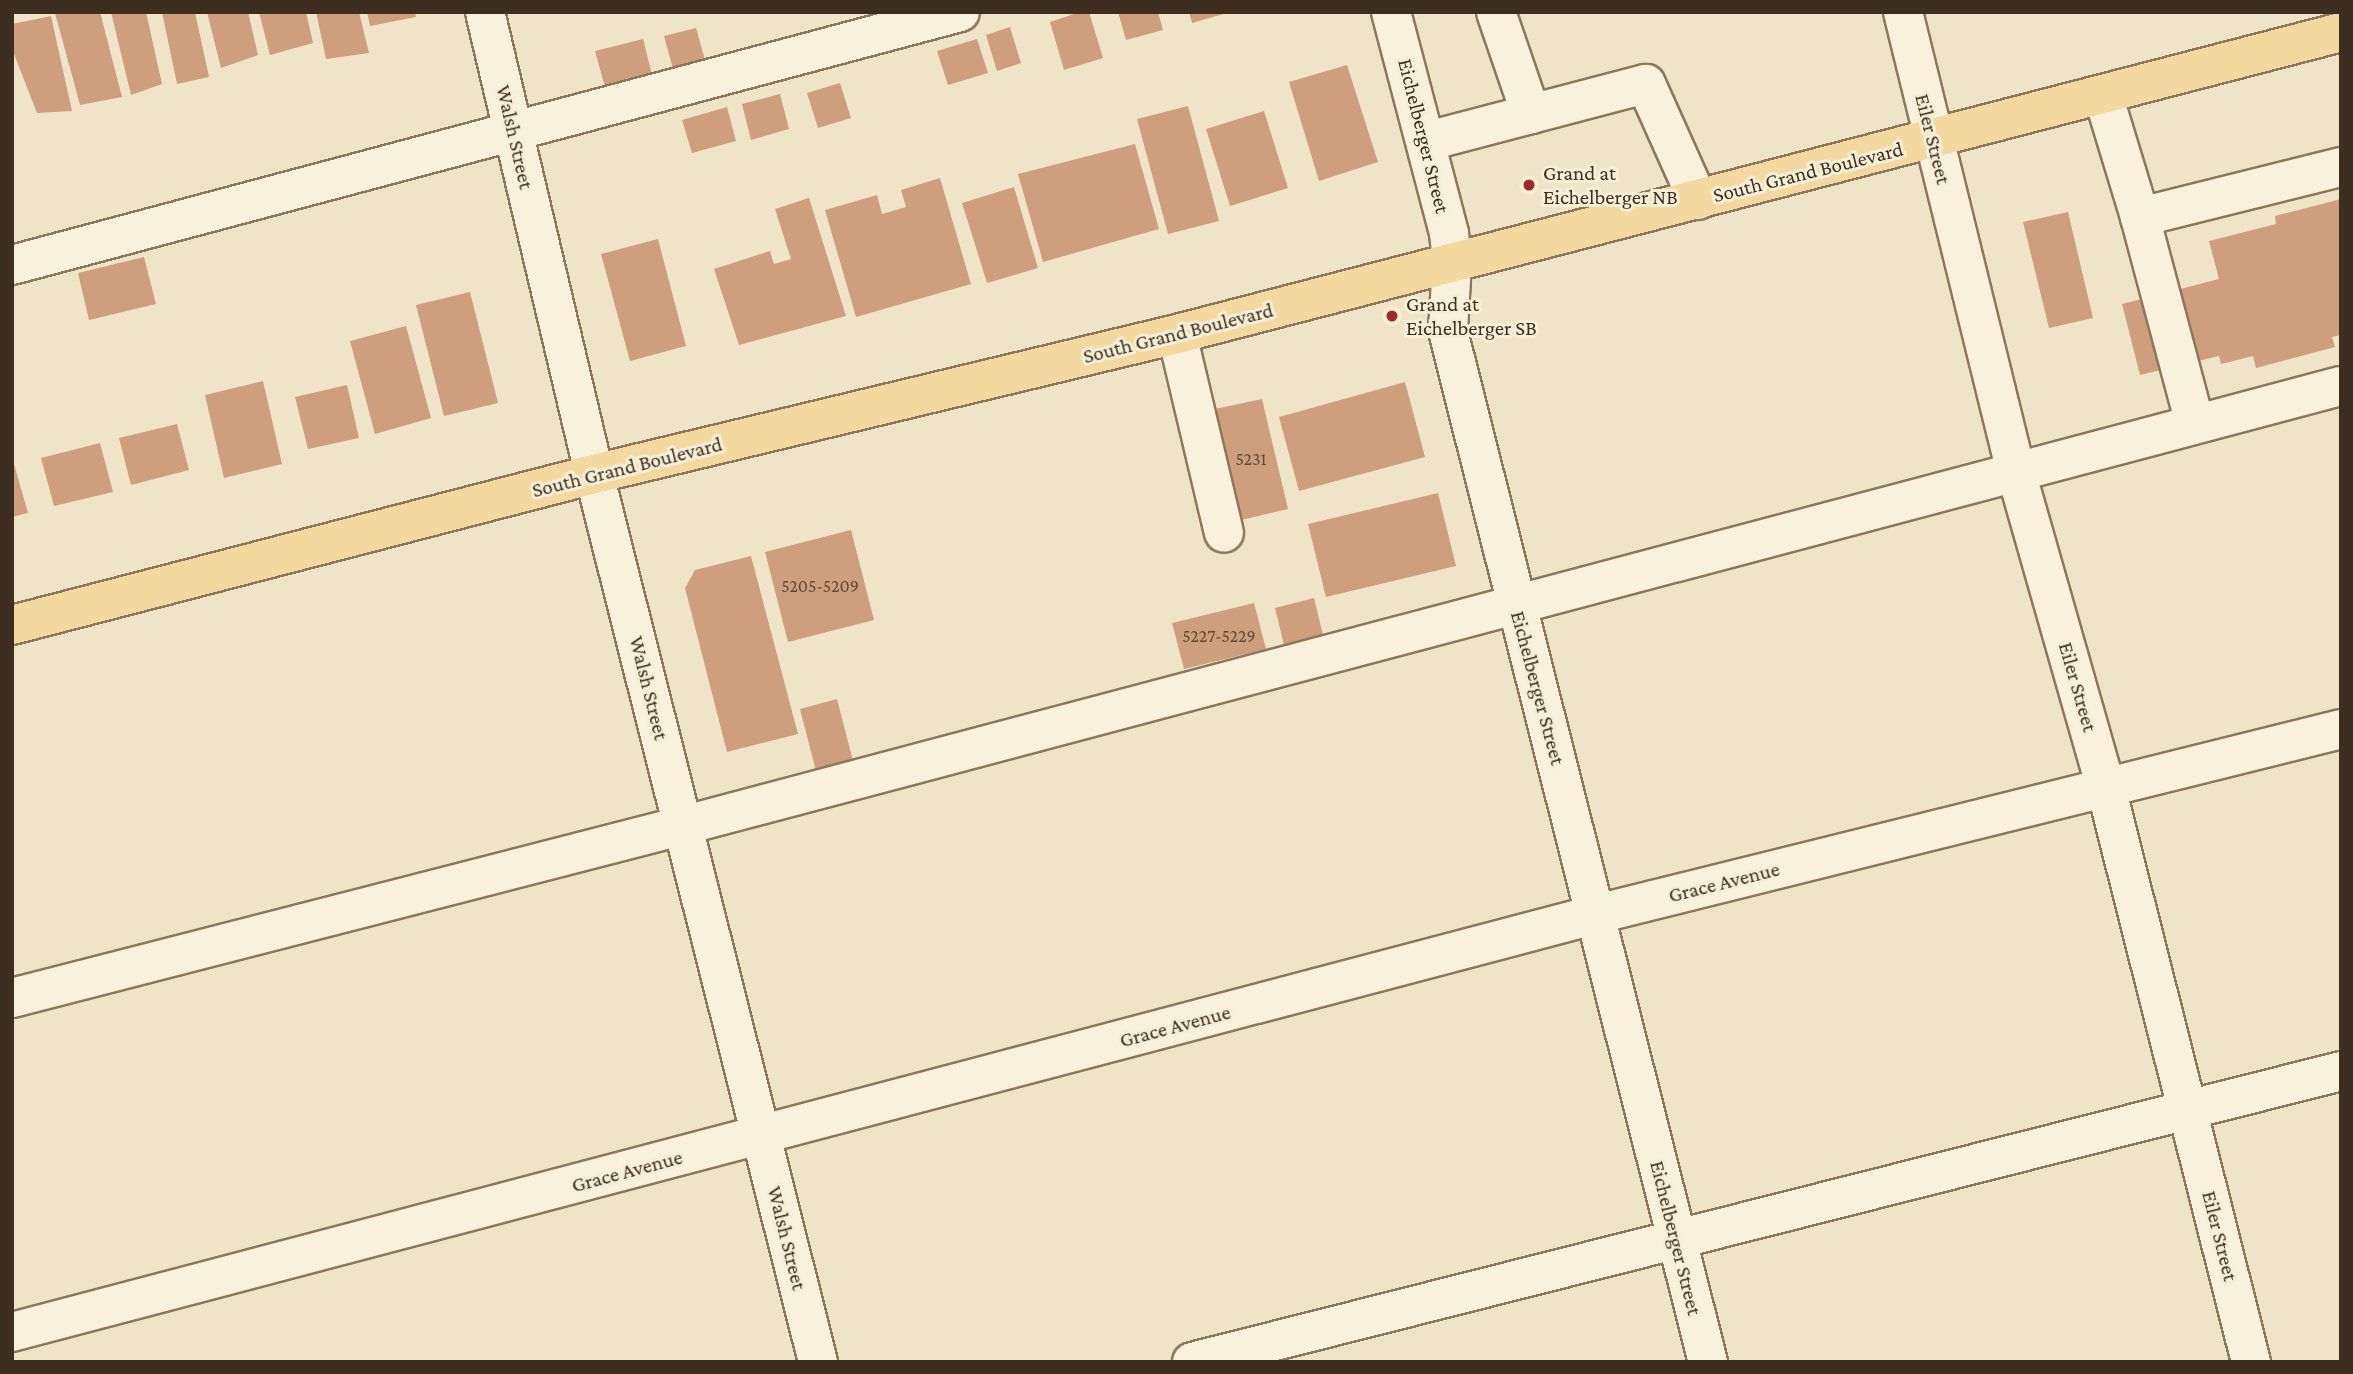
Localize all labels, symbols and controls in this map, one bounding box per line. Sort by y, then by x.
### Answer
street label: Eichelberger Street [1393,56,1455,216]
street label: Walsh Street [491,82,539,192]
street label: Eiler Street [1910,91,1956,187]
street label: South Grand Boulevard [1710,136,1906,208]
place label: Grand at Eichelberger NB [1543,160,1678,210]
marker: Grand at Eichelberger NB [1521,177,1537,193]
place label: Grand at Eichelberger SB [1406,291,1537,341]
street label: South Grand Boulevard [1080,297,1276,369]
marker: Grand at Eichelberger SB [1384,308,1400,324]
street label: South Grand Boulevard [529,431,725,503]
house number: 5231 [1235,448,1267,470]
house number: 5205-5209 [781,575,859,597]
street label: Eichelberger Street [1505,608,1571,768]
house number: 5227-5229 [1182,625,1256,647]
street label: Walsh Street [624,633,674,743]
street label: Eiler Street [2053,639,2103,735]
street label: Grace Avenue [1666,856,1782,908]
street label: Grace Avenue [1117,999,1233,1053]
street label: Grace Avenue [569,1144,685,1198]
street label: Eichelberger Street [1645,1158,1707,1318]
street label: Walsh Street [762,1183,812,1293]
street label: Eiler Street [2197,1188,2243,1284]

